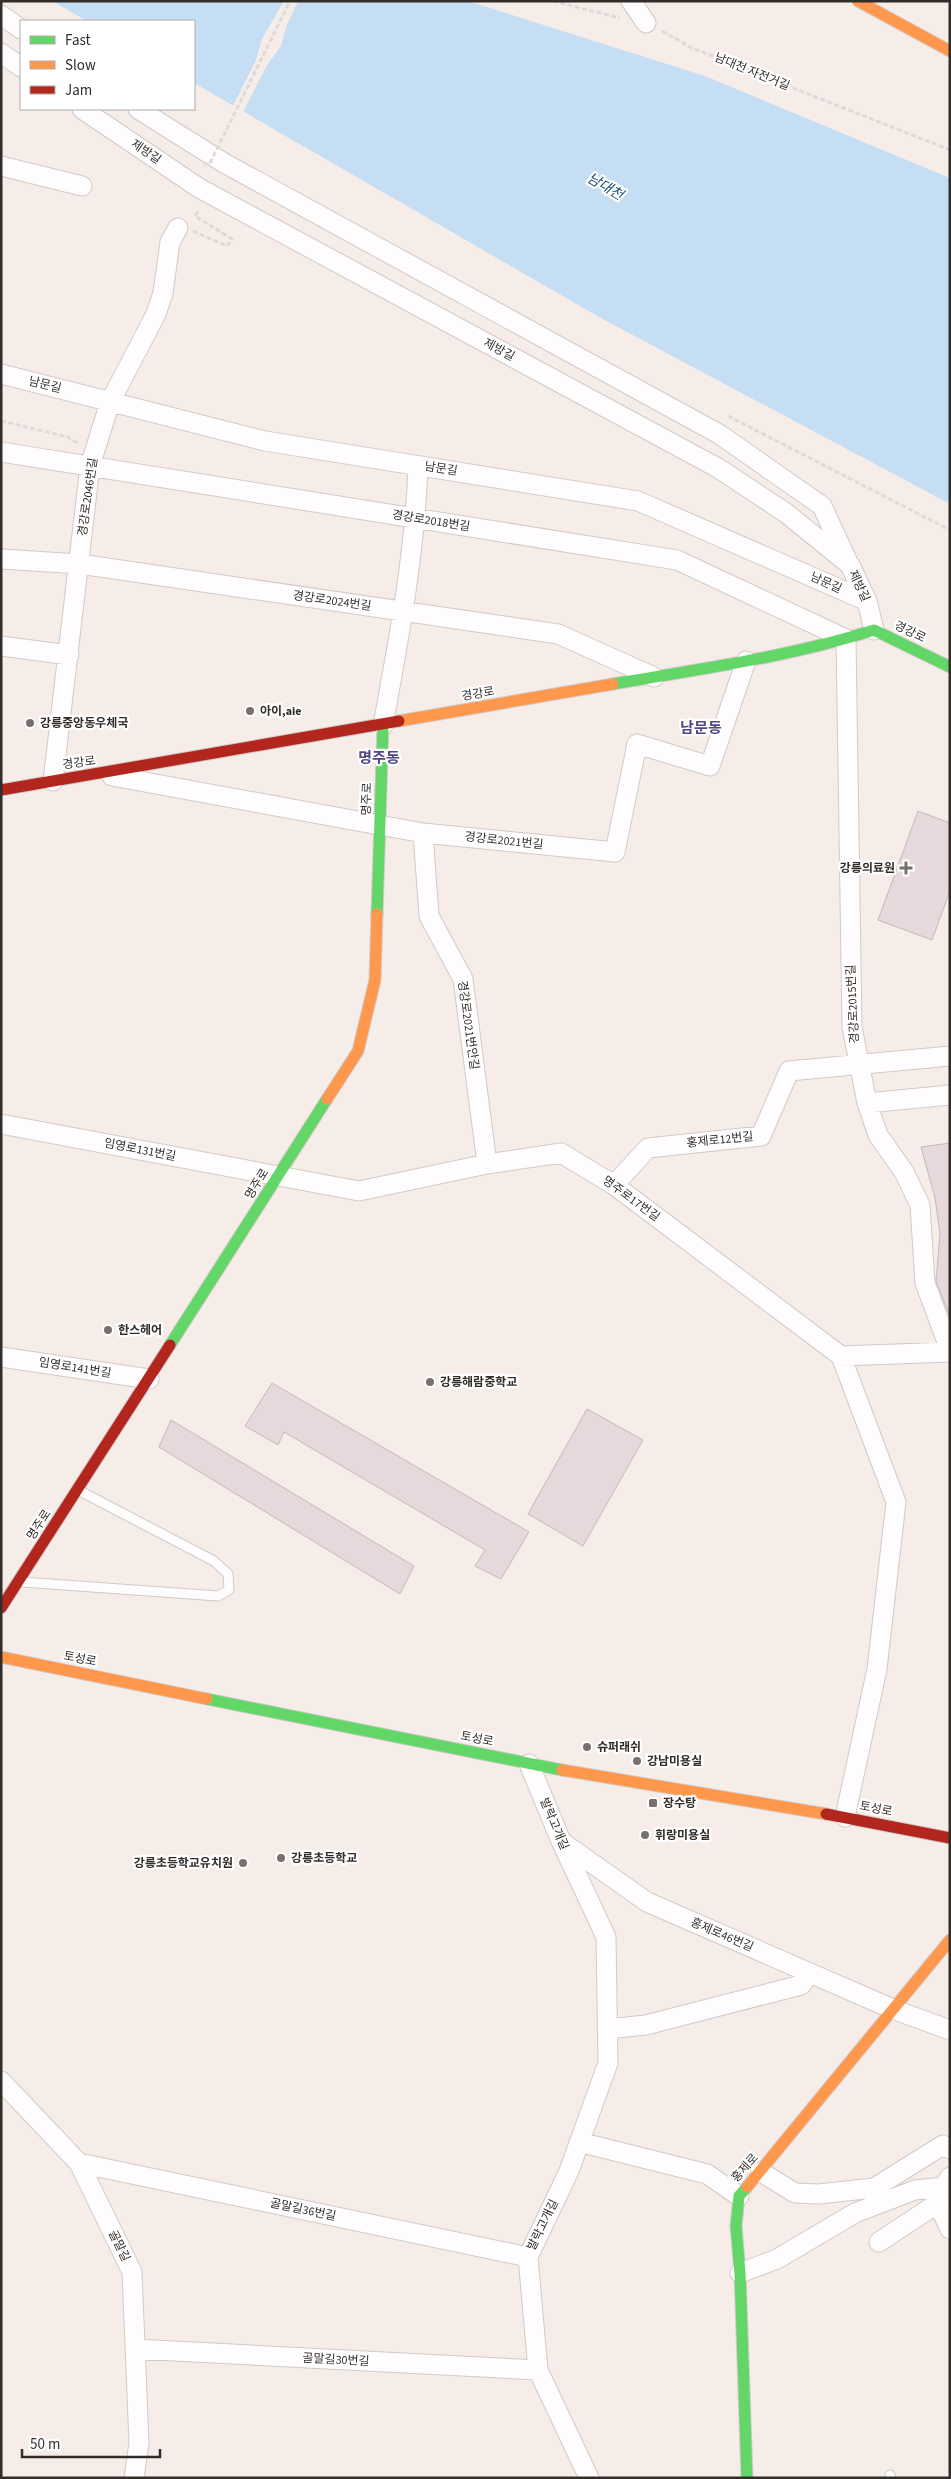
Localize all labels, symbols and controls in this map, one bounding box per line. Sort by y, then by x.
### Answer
legend [20,20,195,110]
text: Fast [65,30,91,51]
street label: 남대천 자전거길 [712,49,792,95]
text: Slow [65,55,96,76]
text: Jam [65,80,92,101]
street label: 제방길 [128,136,164,168]
water label: 남대천 [583,169,628,206]
street label: 제방길 [480,335,518,365]
street label: 남문길 [27,373,63,397]
street label: 경강로2046번길 [74,457,102,537]
street label: 남문길 [423,458,459,480]
street label: 경강로2018번길 [391,506,471,536]
street label: 제방길 [844,567,874,605]
street label: 남문길 [807,568,845,598]
street label: 경강로2024번길 [292,587,372,615]
street label: 경강로 [891,617,929,647]
street label: 경강로 [460,683,496,705]
place label: 아이,aie [260,703,302,720]
marker: 아이,aie [244,705,256,717]
place label: 강릉중앙동우체국 [40,715,128,732]
marker: 강릉중앙동우체국 [24,717,36,729]
district label: 남문동 [680,718,722,739]
district label: 명주동 [358,748,400,769]
street label: 경강로 [61,752,97,774]
street label: 명주로 [358,782,376,816]
street label: 경강로2021번길 [464,828,544,854]
place label: 강릉의료원 [840,860,895,877]
marker: 강릉의료원 [899,861,913,875]
street label: 경강로2015번길 [842,964,864,1044]
street label: 경강로2021번안길 [453,979,483,1071]
street label: 홍제로12번길 [686,1128,754,1152]
street label: 임영로131번길 [103,1135,177,1165]
street label: 명주로 [241,1165,273,1203]
street label: 명주로17번길 [599,1172,663,1226]
place label: 한스헤어 [118,1322,162,1339]
marker: 한스헤어 [102,1324,114,1336]
street label: 임영로141번길 [38,1354,112,1382]
place label: 강릉해람중학교 [440,1374,517,1391]
marker: 강릉해람중학교 [424,1376,436,1388]
street label: 명주로 [23,1506,55,1544]
street label: 토성로 [62,1647,98,1671]
street label: 토성로 [459,1727,495,1751]
place label: 슈퍼래쉬 [597,1739,641,1756]
marker: 슈퍼래쉬 [581,1741,593,1753]
place label: 강남미용실 [647,1753,702,1770]
marker: 강남미용실 [631,1755,643,1767]
street label: 발락고개길 [535,1795,573,1853]
place label: 장수탕 [663,1795,696,1812]
marker: 장수탕 [647,1797,659,1809]
street label: 토성로 [858,1797,894,1821]
place label: 휘랑미용실 [655,1827,710,1844]
marker: 휘랑미용실 [639,1829,651,1841]
place label: 강릉초등학교 [291,1850,357,1867]
marker: 강릉초등학교 [275,1852,287,1864]
place label: 강릉초등학교유치원 [134,1855,233,1872]
marker: 강릉초등학교유치원 [237,1857,249,1869]
street label: 홍제로46번길 [688,1914,756,1956]
street label: 홍제로 [728,2150,762,2186]
street label: 골말길36번길 [268,2195,338,2225]
street label: 발락고개길 [523,2196,563,2254]
street label: 골말길 [104,2227,134,2265]
street label: 골말길30번길 [302,2350,370,2370]
scale bar [22,2426,160,2458]
text: 50 m [30,2434,60,2455]

